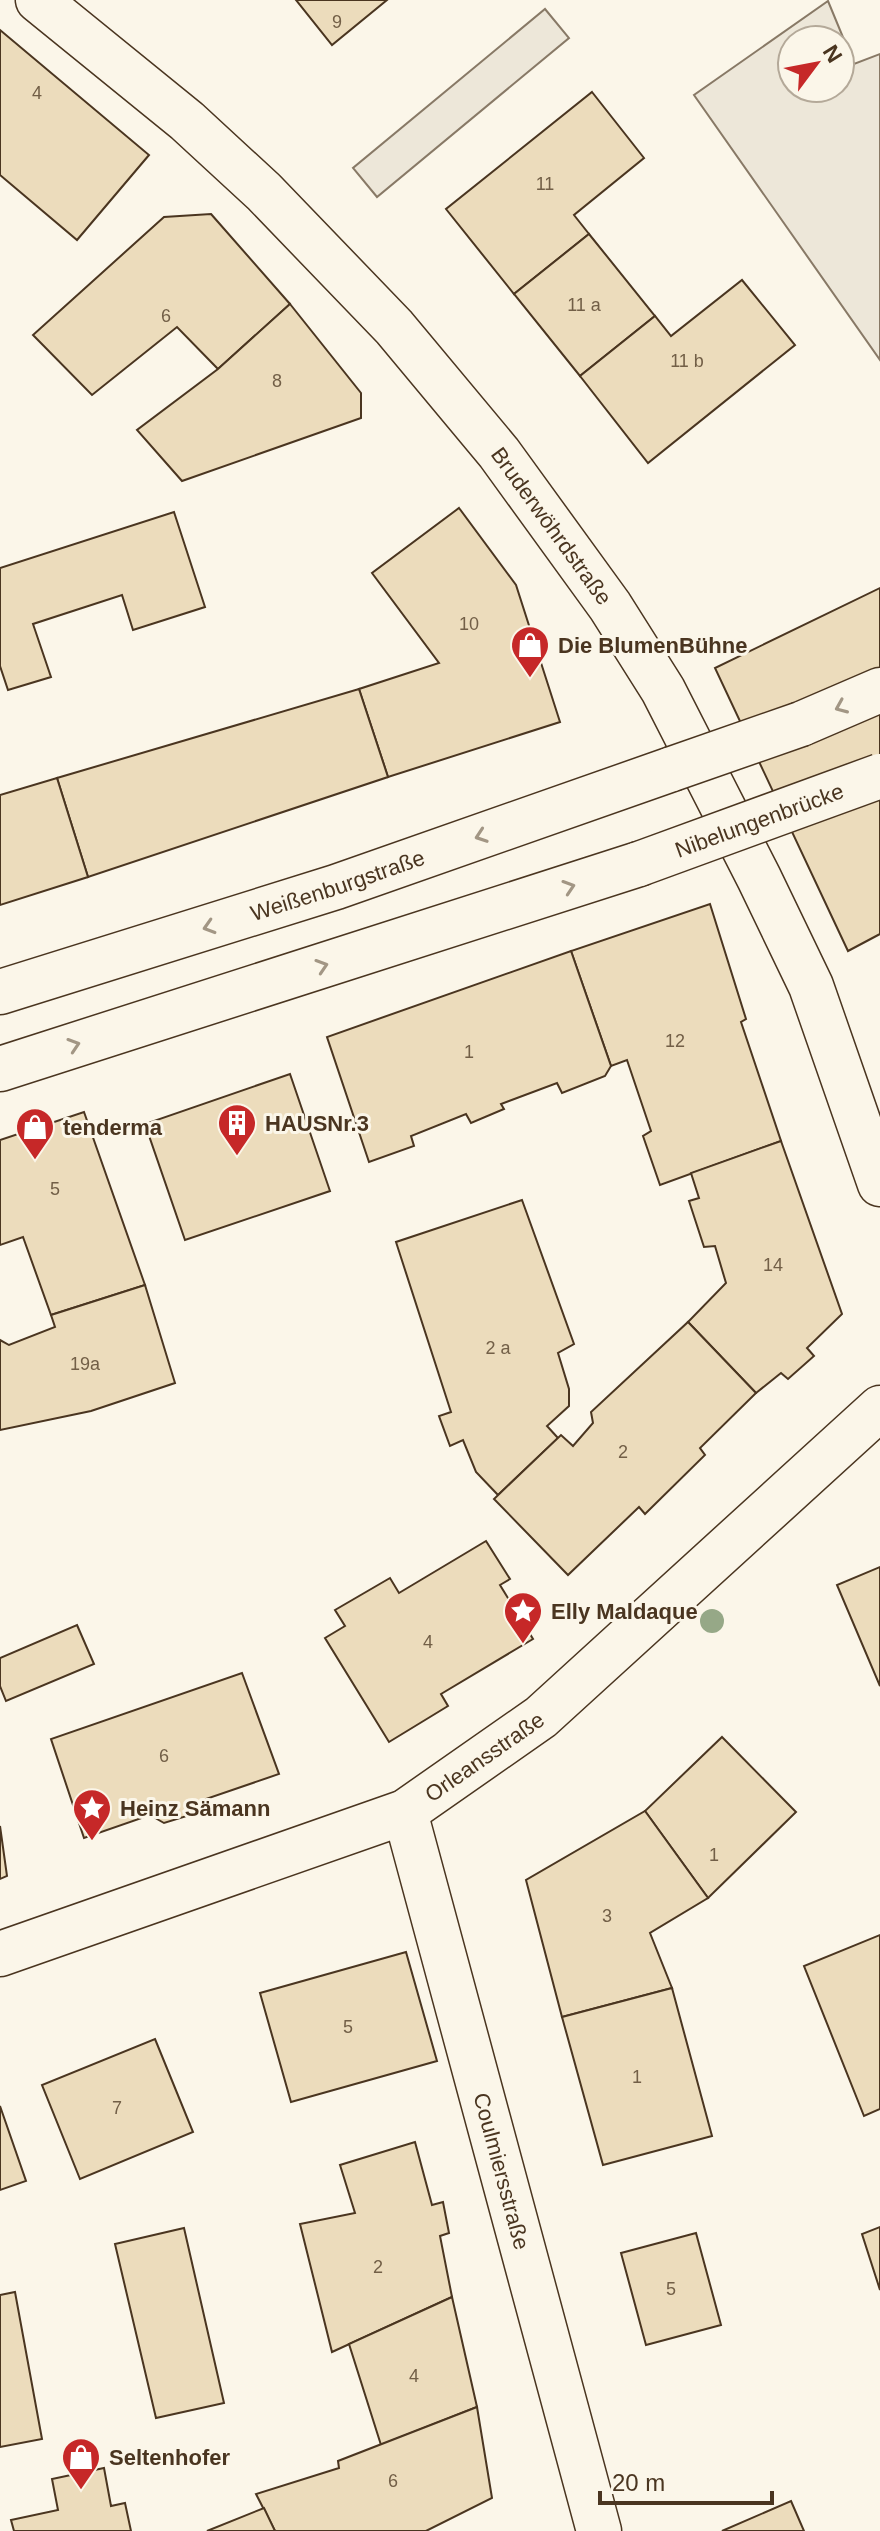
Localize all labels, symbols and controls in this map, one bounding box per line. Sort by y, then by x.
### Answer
house number: 9 [332,12,342,32]
north arrow [776,24,856,104]
text: N [818,40,847,67]
house number: 4 [32,83,42,103]
house number: 11 [536,174,554,194]
house number: 11 a [567,295,602,315]
house number: 6 [161,306,171,326]
house number: 11 b [670,351,704,371]
house number: 8 [272,371,282,391]
street label: Bruderwöhrdstraße [486,442,617,609]
house number: 10 [459,614,479,634]
shop icon: Die BlumenBühne [509,624,551,679]
place label: Die BlumenBühne [558,633,747,658]
one-way arrow [835,698,849,714]
street label: Nibelungenbrücke [672,778,847,862]
one-way arrow [475,826,489,843]
street label: Weißenburgstraße [247,844,428,925]
one-way arrow [562,880,576,896]
one-way arrow [202,917,216,933]
one-way arrow [315,959,328,975]
house number: 12 [665,1031,685,1051]
one-way arrow [67,1039,81,1055]
house number: 1 [464,1042,474,1062]
building icon: HAUSNr.3 [216,1102,258,1157]
shop icon: tenderma [14,1106,56,1161]
place label: HAUSNr.3 [265,1111,369,1136]
place label: tenderma [63,1115,163,1140]
house number: 5 [50,1179,60,1199]
house number: 14 [763,1255,783,1275]
house number: 2 a [485,1338,511,1358]
house number: 19a [70,1354,101,1374]
house number: 2 [618,1442,628,1462]
place icon: Elly Maldaque [502,1590,544,1645]
place label: Elly Maldaque [551,1599,698,1624]
house number: 4 [423,1632,433,1652]
street label: Orleansstraße [420,1706,549,1807]
house number: 6 [159,1746,169,1766]
place icon: Heinz Sämann [71,1787,113,1842]
place label: Heinz Sämann [120,1796,270,1821]
house number: 1 [709,1845,719,1865]
house number: 3 [602,1906,612,1926]
house number: 5 [343,2017,353,2037]
house number: 1 [632,2067,642,2087]
street label: Coulmiersstraße [469,2090,535,2252]
house number: 7 [112,2098,122,2118]
house number: 2 [373,2257,383,2277]
house number: 5 [666,2279,676,2299]
house number: 4 [409,2366,419,2386]
shop icon: Seltenhofer [60,2436,102,2491]
place label: Seltenhofer [109,2445,230,2470]
scale bar [600,2455,772,2505]
text: 20 m [612,2469,665,2496]
house number: 6 [388,2471,398,2491]

